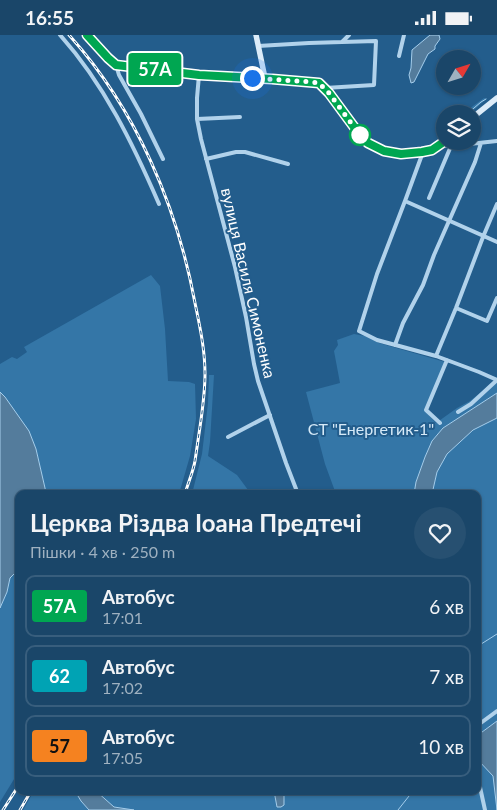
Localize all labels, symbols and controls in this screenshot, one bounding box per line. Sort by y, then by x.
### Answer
text: 16:55 [25,6,74,29]
north arrow [436,50,481,95]
map controls [436,50,481,150]
line badge: 57А [126,53,184,85]
text: 57А [138,58,172,80]
your location [240,66,265,91]
button: layers [436,105,481,150]
unlabelled marker [349,124,371,146]
street label: вулиця Василя Симоненка [218,186,280,380]
park label: СТ "Енергетик-1" [308,419,434,438]
button: heart [414,507,466,559]
text: Церква Різдва Іоана Предтечі [30,508,362,537]
text: Пішки · 4 хв · 250 m [30,542,175,561]
text: Автобус [102,585,175,608]
text: 57А [43,595,76,617]
text: 6 хв [429,595,464,618]
text: 17:01 [102,608,143,627]
text: Автобус [102,655,175,678]
text: 62 [49,665,70,687]
text: 7 хв [429,665,464,688]
text: 17:02 [102,678,143,697]
text: Автобус [102,725,175,748]
text: 57 [49,735,70,757]
text: 10 хв [418,735,464,758]
text: 17:05 [102,748,143,767]

